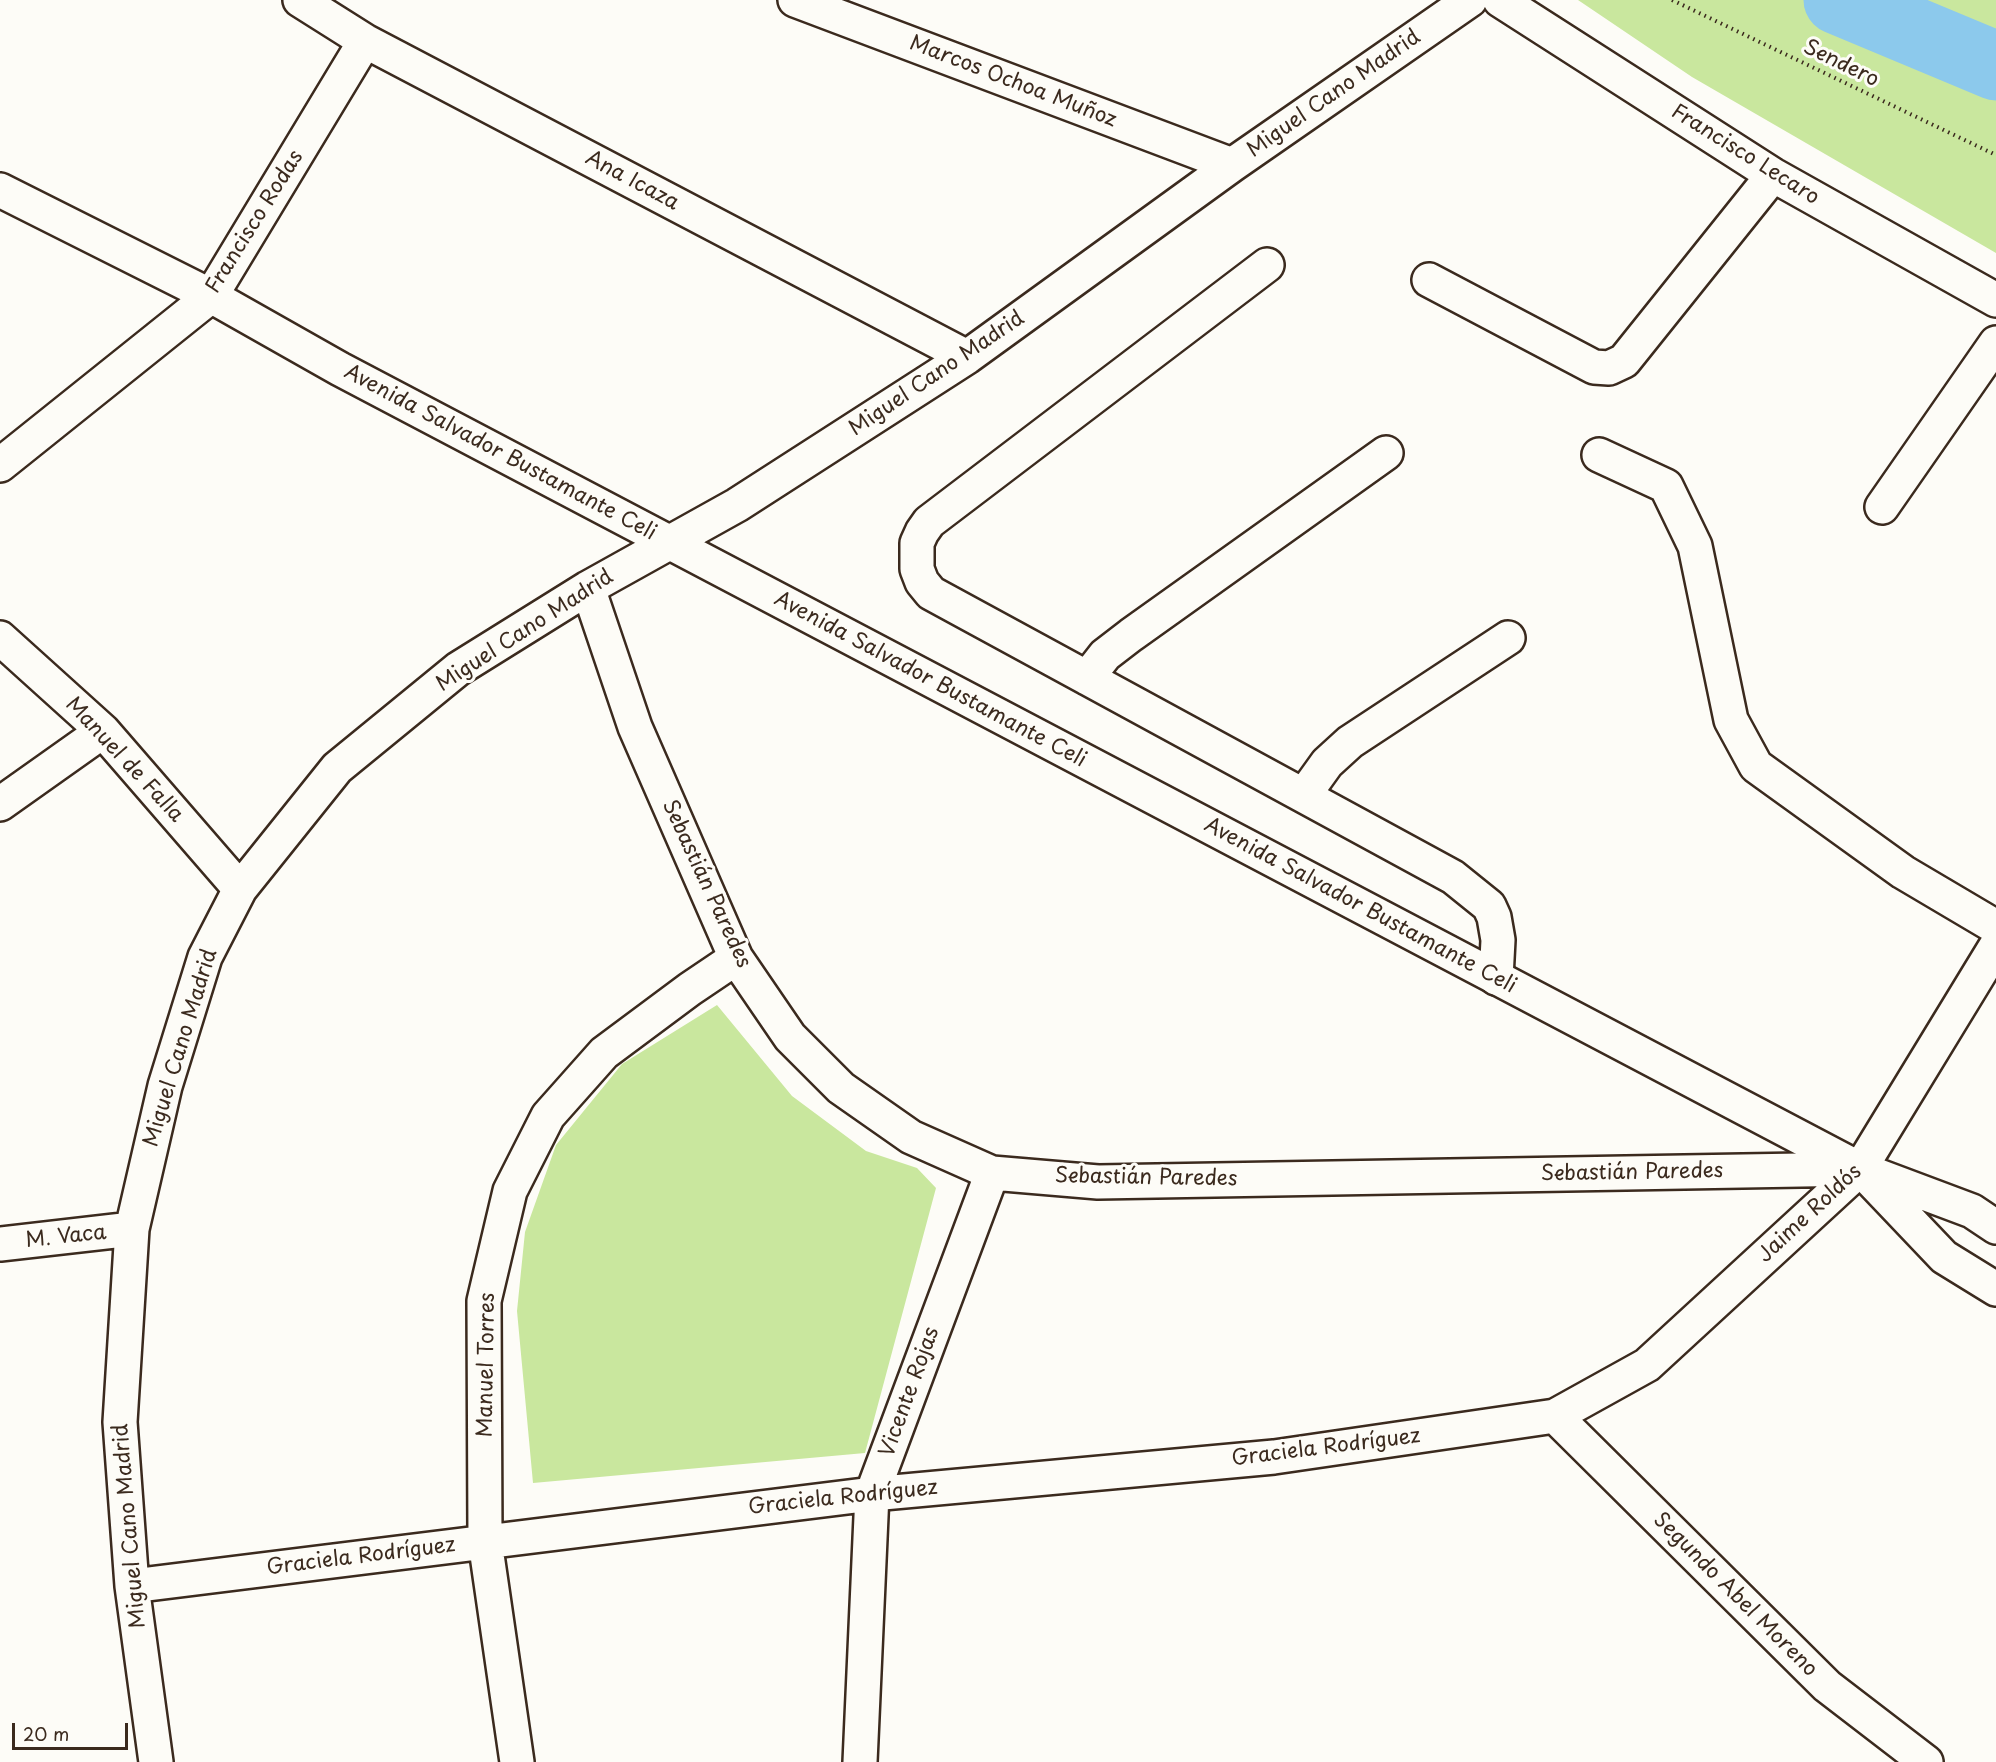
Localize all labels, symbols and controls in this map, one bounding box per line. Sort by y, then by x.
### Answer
street label: Miguel Cano Madrid [1243,25,1425,163]
street label: Marcos Ochoa Muñoz [906,31,1120,133]
street label: Sendero [1799,35,1883,93]
street label: Francisco Lecaro [1666,99,1824,211]
street label: Francisco Rodas [201,146,309,298]
street label: Ana Icaza [581,146,683,216]
street label: Miguel Cano Madrid [845,306,1029,442]
street label: Avenida Salvador Bustamante Celi [340,360,660,546]
street label: Miguel Cano Madrid [432,564,618,698]
street label: Avenida Salvador Bustamante Celi [770,587,1090,773]
street label: Manuel de Falla [60,692,188,828]
street label: Sebastián Paredes [656,796,756,972]
street label: Avenida Salvador Bustamante Celi [1200,813,1520,999]
street label: Miguel Cano Madrid [139,946,223,1150]
street label: Sebastián Paredes [1540,1159,1724,1187]
street label: Jaime Roldós [1753,1160,1867,1268]
street label: Sebastián Paredes [1054,1164,1238,1192]
street label: M. Vaca [24,1220,108,1254]
street label: Manuel Torres [473,1292,501,1438]
street label: Vicente Rojas [875,1324,945,1460]
street label: Miguel Cano Madrid [108,1423,152,1629]
street label: Graciela Rodríguez [1230,1424,1422,1472]
street label: Graciela Rodríguez [747,1476,939,1520]
street label: Segundo Abel Moreno [1648,1508,1822,1682]
street label: Graciela Rodríguez [265,1533,457,1581]
scale bar [15,1711,130,1749]
text: 20 m [23,1720,69,1747]

